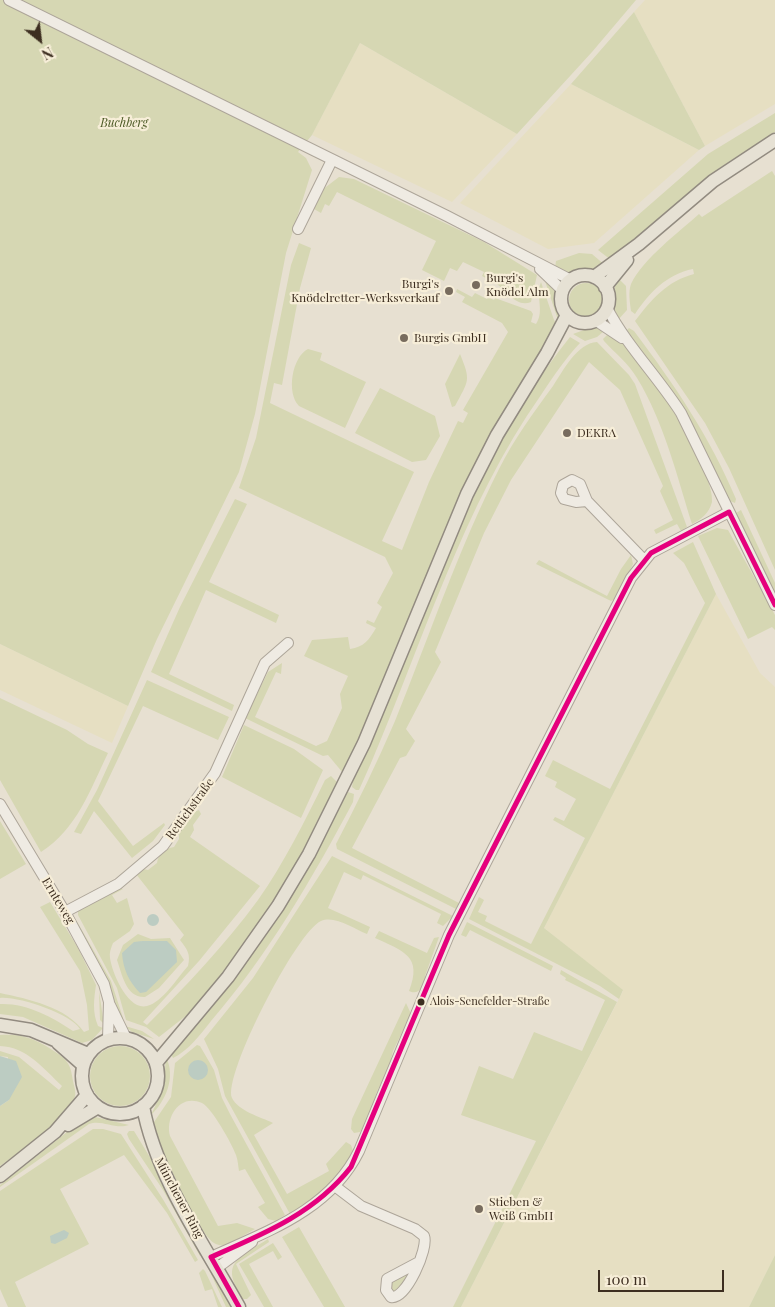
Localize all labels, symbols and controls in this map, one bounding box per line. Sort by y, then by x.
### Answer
north arrow [15,15,65,65]
text: N [38,43,57,64]
park label: Buchberg [100,116,148,130]
place label: Burgi's Knödel Alm [486,271,549,299]
place label: Burgi's Knödelretter-Werksverkauf [291,277,439,305]
marker: Burgi's Knödel Alm [470,279,482,291]
marker: Burgi's Knödelretter-Werksverkauf [443,285,455,297]
place label: Burgis GmbH [414,331,487,345]
marker: Burgis GmbH [398,332,410,344]
place label: DEKRA [577,426,616,440]
marker: DEKRA [561,427,573,439]
street label: Rettichstraße [163,776,217,842]
street label: Ernteweg [39,875,77,927]
place label: Alois-Senefelder-Straße [430,995,550,1009]
marker: Alois-Senefelder-Straße [416,997,426,1007]
street label: Münchener Ring [152,1155,206,1241]
place label: Stieben & Weiß GmbH [489,1195,553,1223]
marker: Stieben & Weiß GmbH [473,1203,485,1215]
scale bar [600,1260,726,1292]
text: 100 m [606,1269,647,1289]

